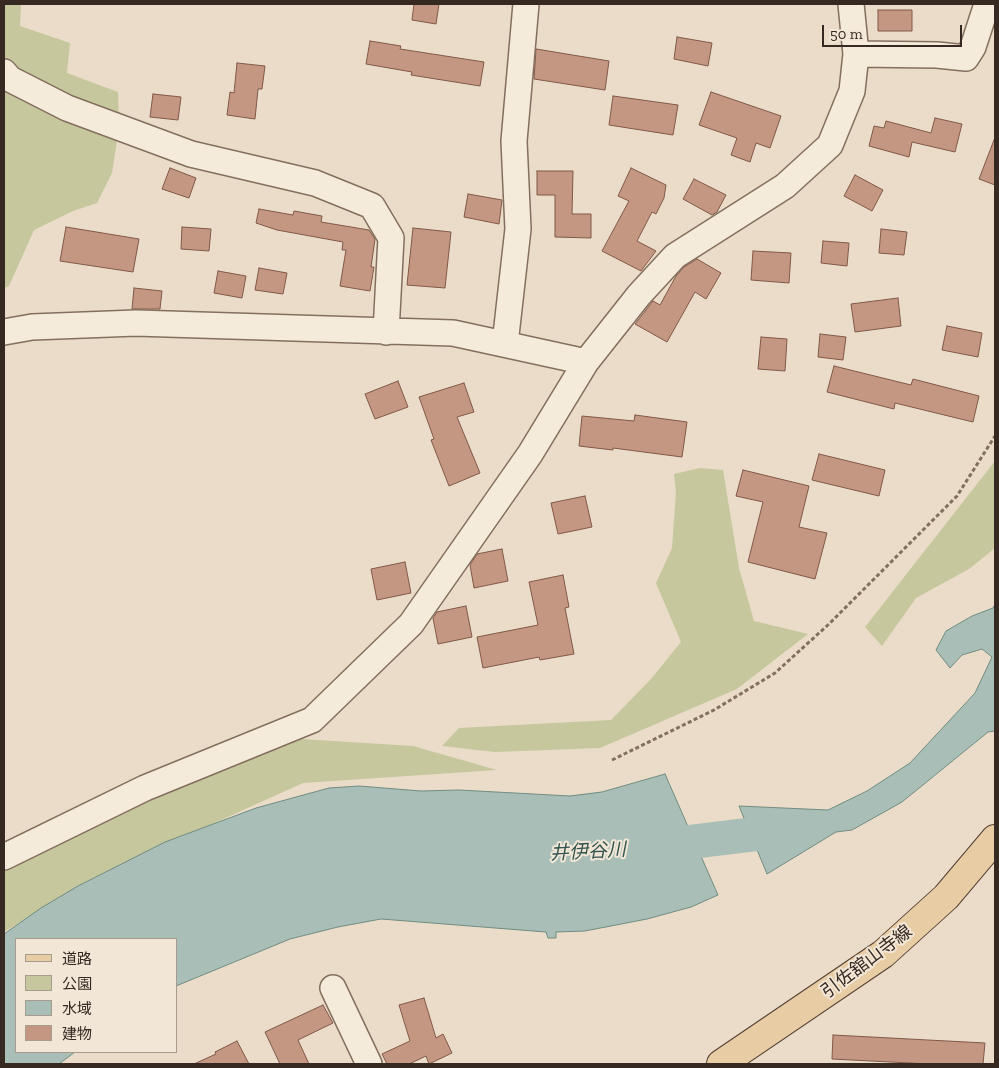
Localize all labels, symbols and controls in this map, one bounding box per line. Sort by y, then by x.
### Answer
scale bar [824,15,964,47]
text: 50 m [830,25,863,43]
water label: 井伊谷川 [549,839,627,865]
street label: 引佐舘山寺線 [817,921,917,1003]
legend [15,938,178,1053]
text: 道路 [62,950,92,968]
text: 公園 [62,975,92,993]
text: 水域 [62,1000,92,1018]
text: 建物 [62,1025,92,1043]

